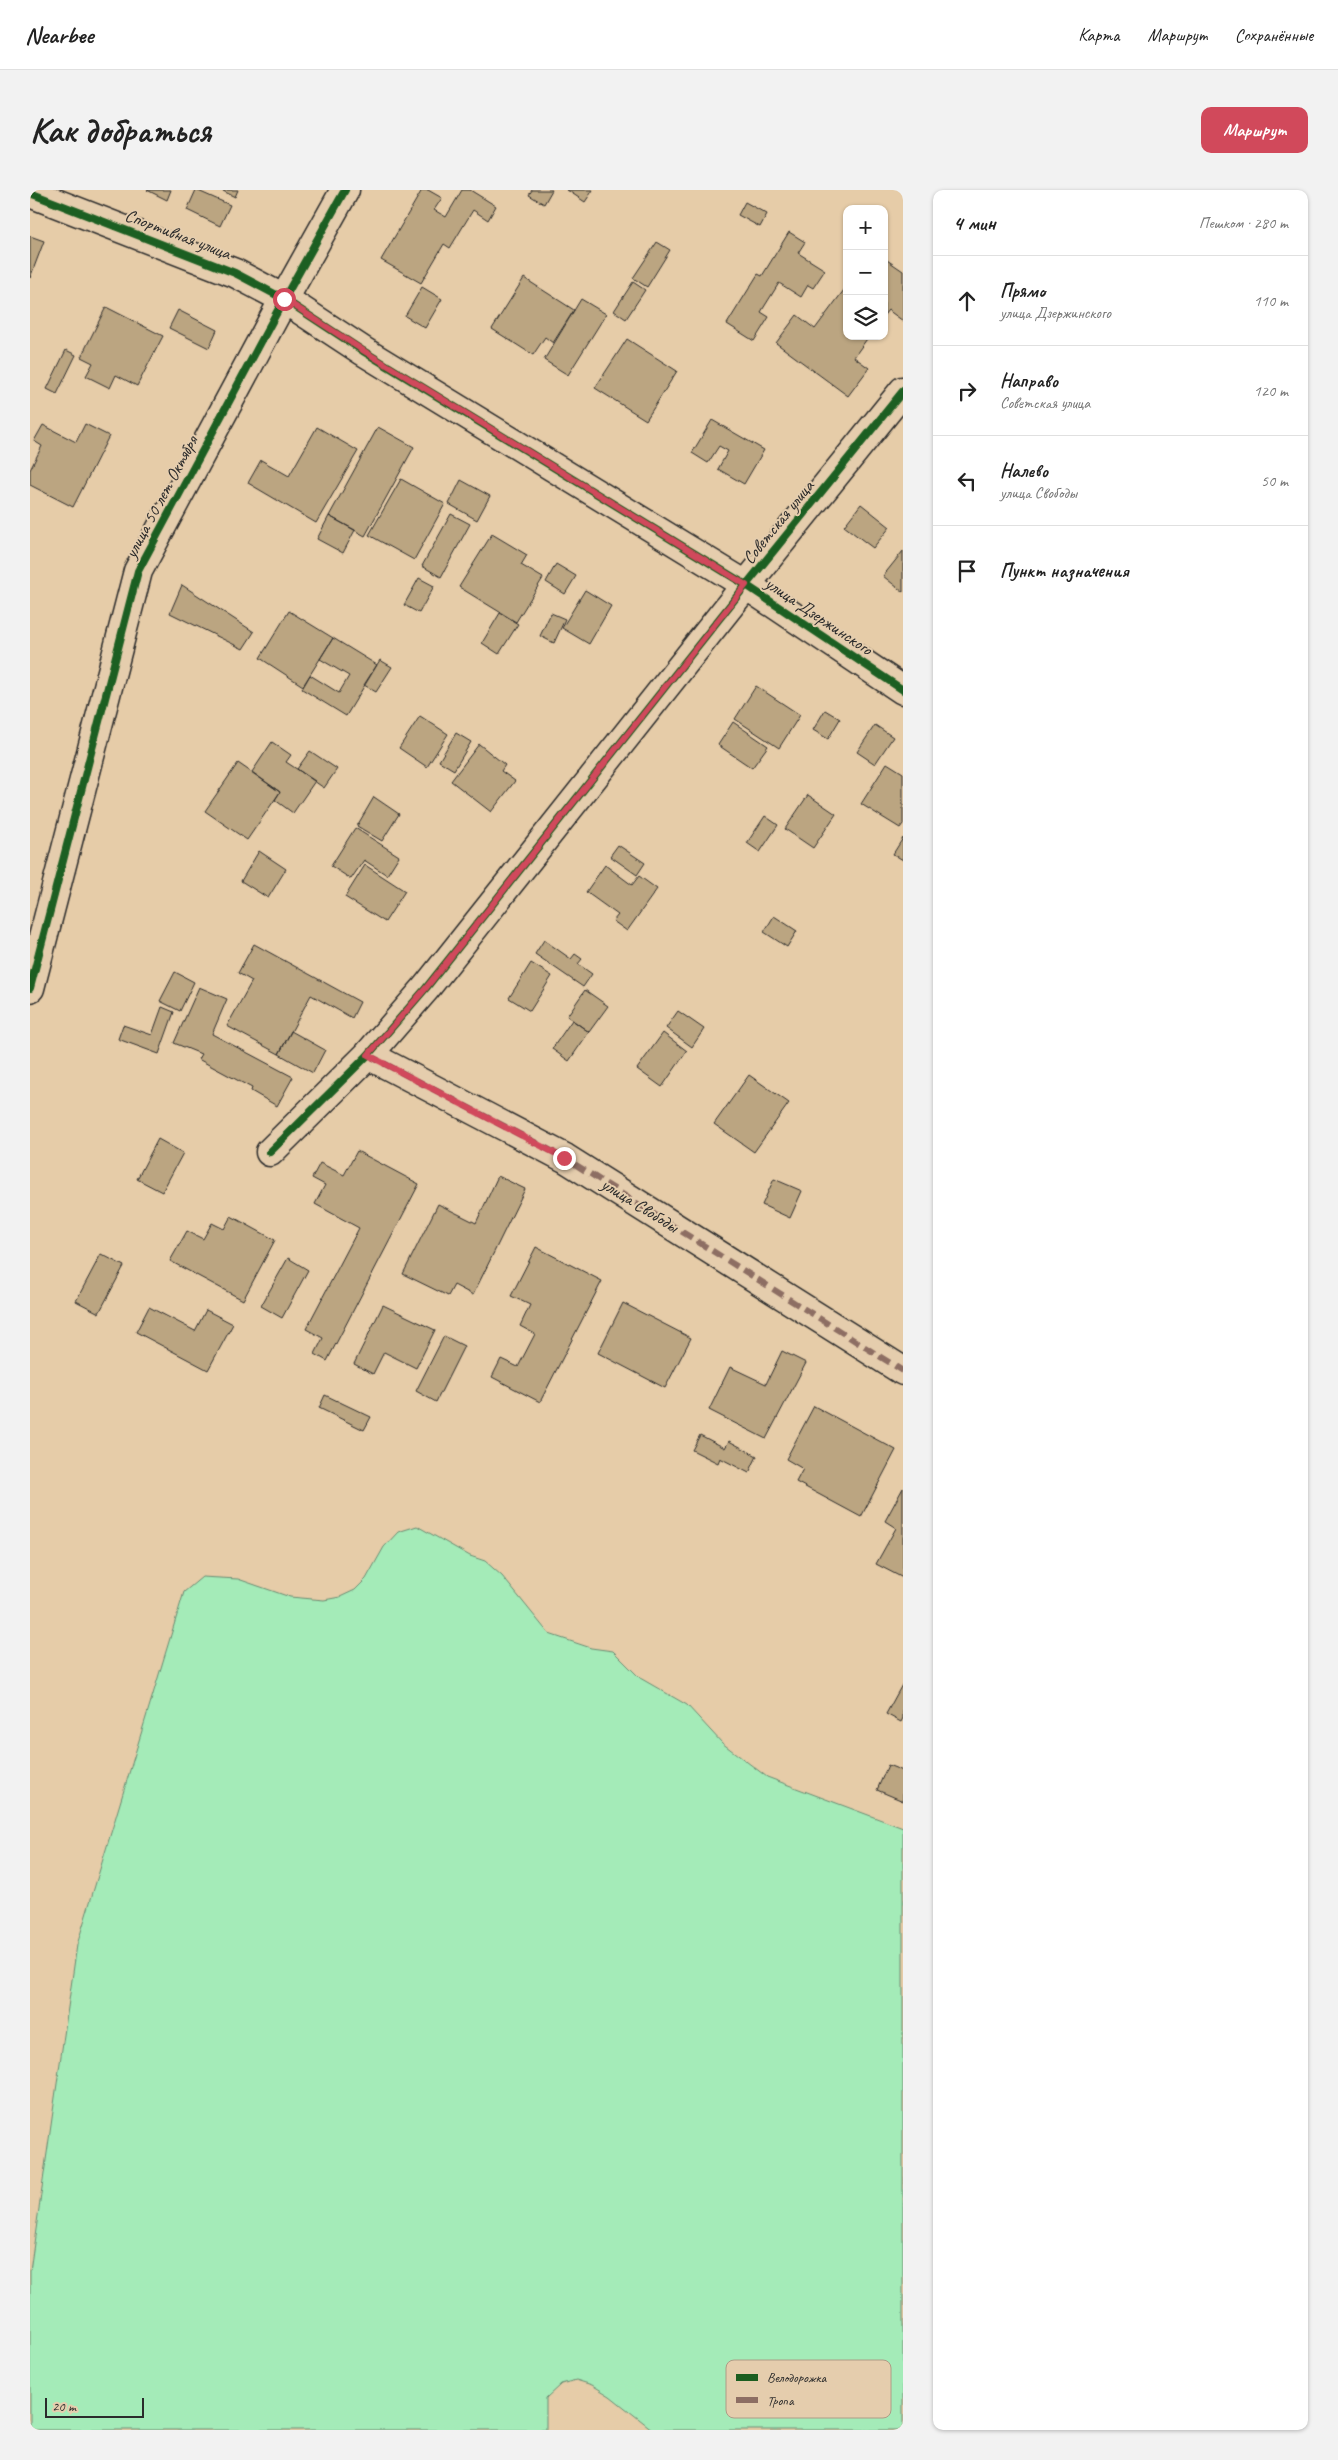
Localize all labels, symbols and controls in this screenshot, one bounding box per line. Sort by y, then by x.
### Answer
text: Nearbee [25,20,93,50]
text: Карта [1078,24,1119,46]
text: Маршрут [1147,24,1207,46]
text: Сохранённые [1235,24,1313,46]
button: Маршрут [1201,107,1308,153]
text: Как добраться [30,108,211,153]
street label: Спортивная улица [122,204,235,265]
map controls [843,205,888,340]
button: + [843,205,888,250]
text: 4 мин [953,210,996,236]
text: Пешком · 280 m [1199,213,1288,233]
button: − [843,250,888,295]
text: Прямо [1000,279,1045,303]
icon: ahead [953,287,981,315]
route start [273,288,296,311]
text: 110 m [1254,291,1288,311]
button: layers [843,295,888,340]
text: улица Дзержинского [1000,303,1111,323]
text: Направо [1000,369,1058,393]
icon: right [953,377,981,405]
text: 120 m [1254,381,1288,401]
text: Советская улица [1000,393,1090,413]
street label: улица 50 лет Октября [119,431,203,563]
text: Налево [1000,459,1048,483]
icon: left [953,467,981,495]
text: 50 m [1261,471,1288,491]
street label: Советская улица [737,475,819,568]
text: улица Свободы [1000,483,1077,503]
icon: arrive [953,557,981,585]
text: Пункт назначения [1000,559,1129,583]
street label: улица Дзержинского [760,571,878,661]
route end [553,1147,576,1170]
street label: улица Свободы [597,1172,684,1238]
legend [726,2360,891,2418]
text: Велодорожка [767,2369,828,2386]
text: Тропа [767,2392,795,2409]
scale bar [45,2395,144,2418]
text: 20 m [52,2398,76,2415]

